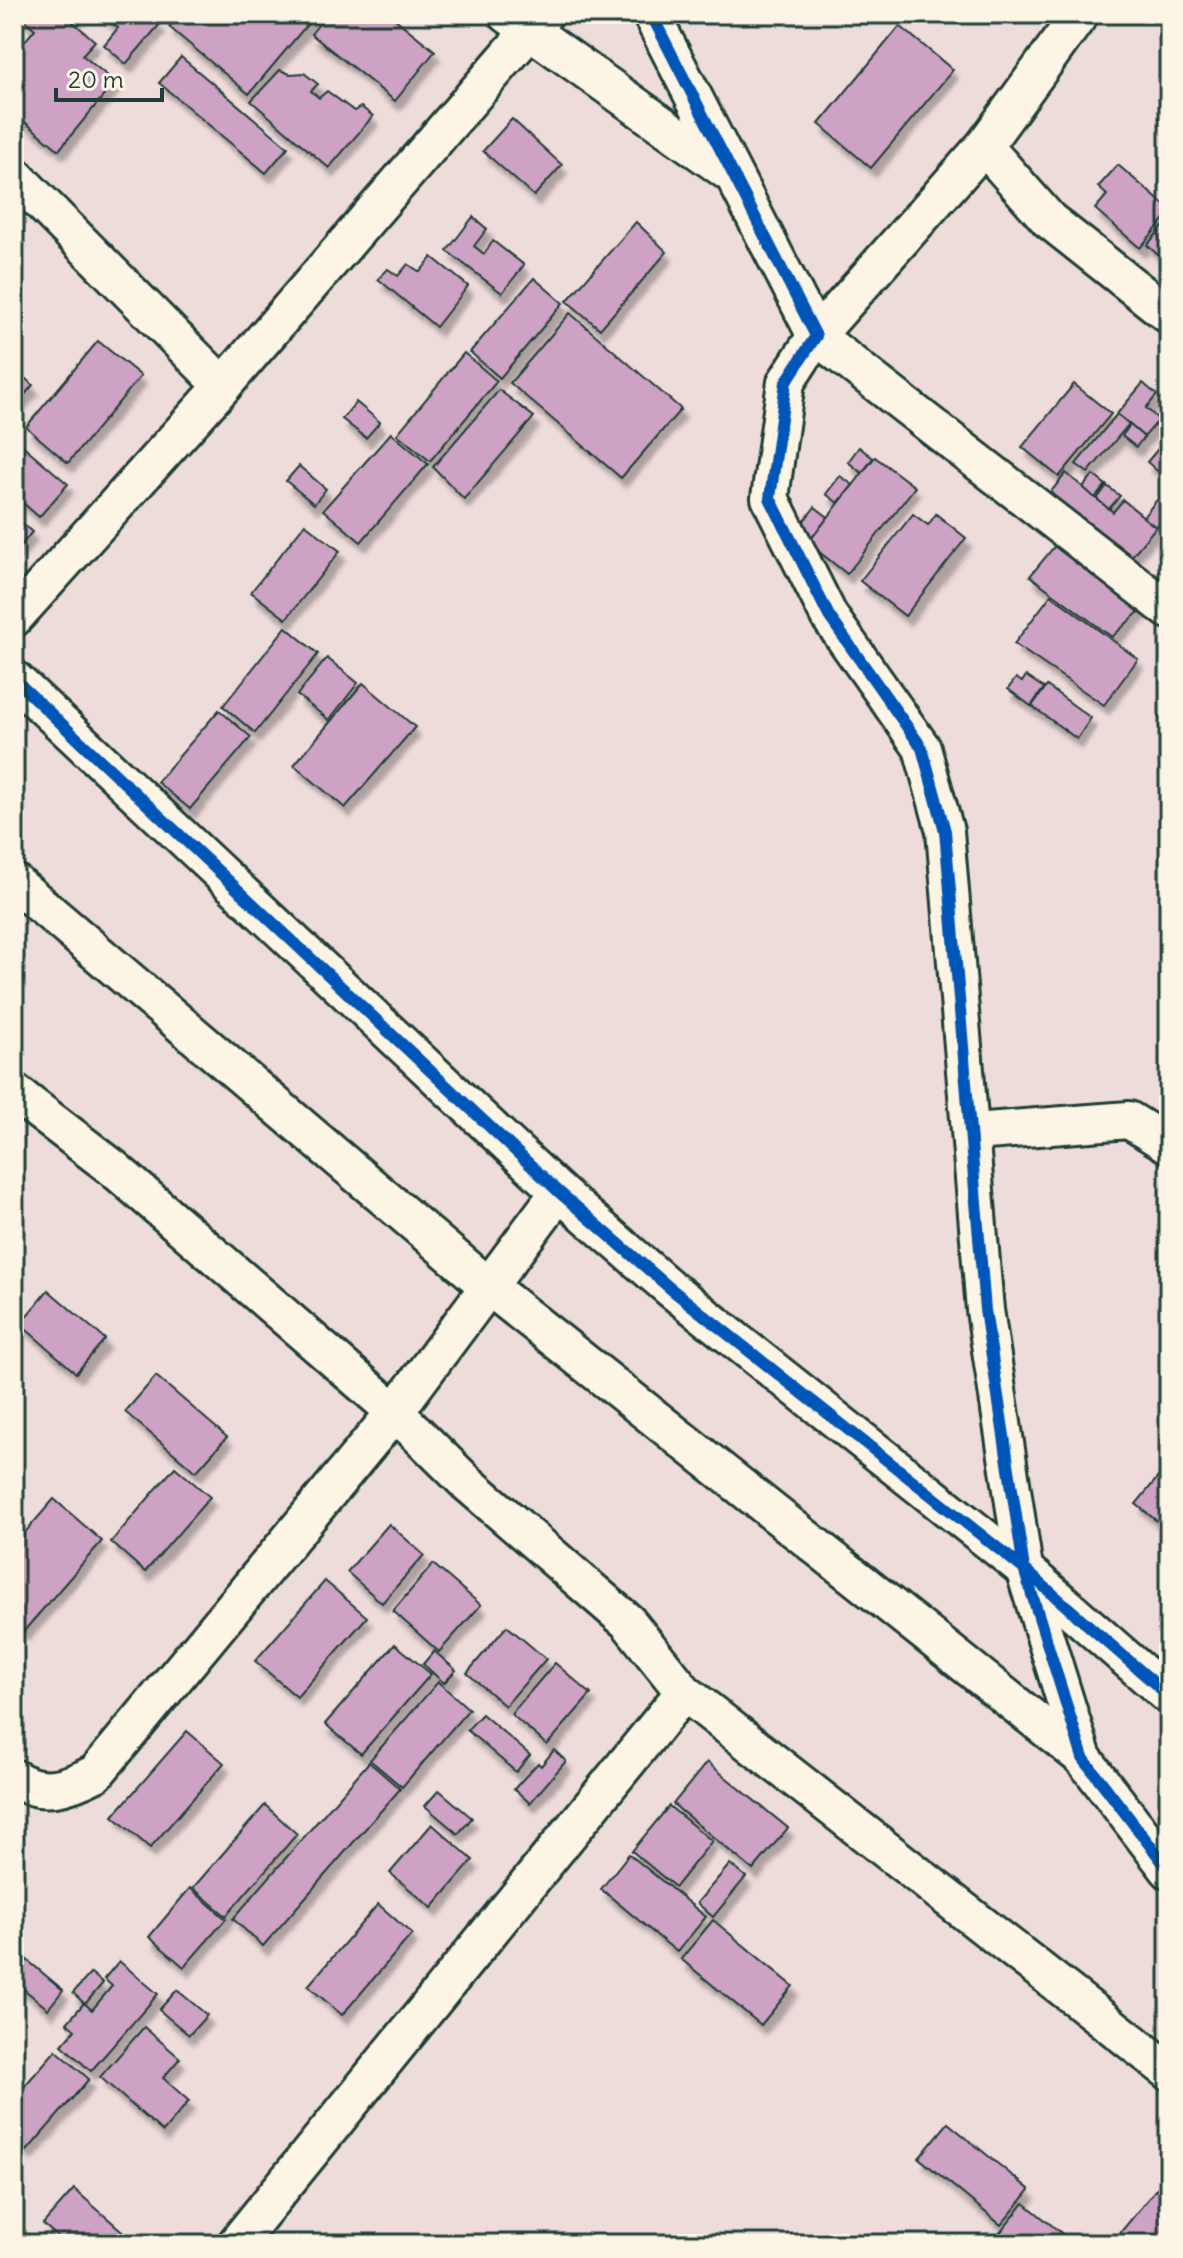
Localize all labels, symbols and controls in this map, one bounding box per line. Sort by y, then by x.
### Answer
scale bar [56,52,162,102]
text: 20 m [68,64,124,94]

